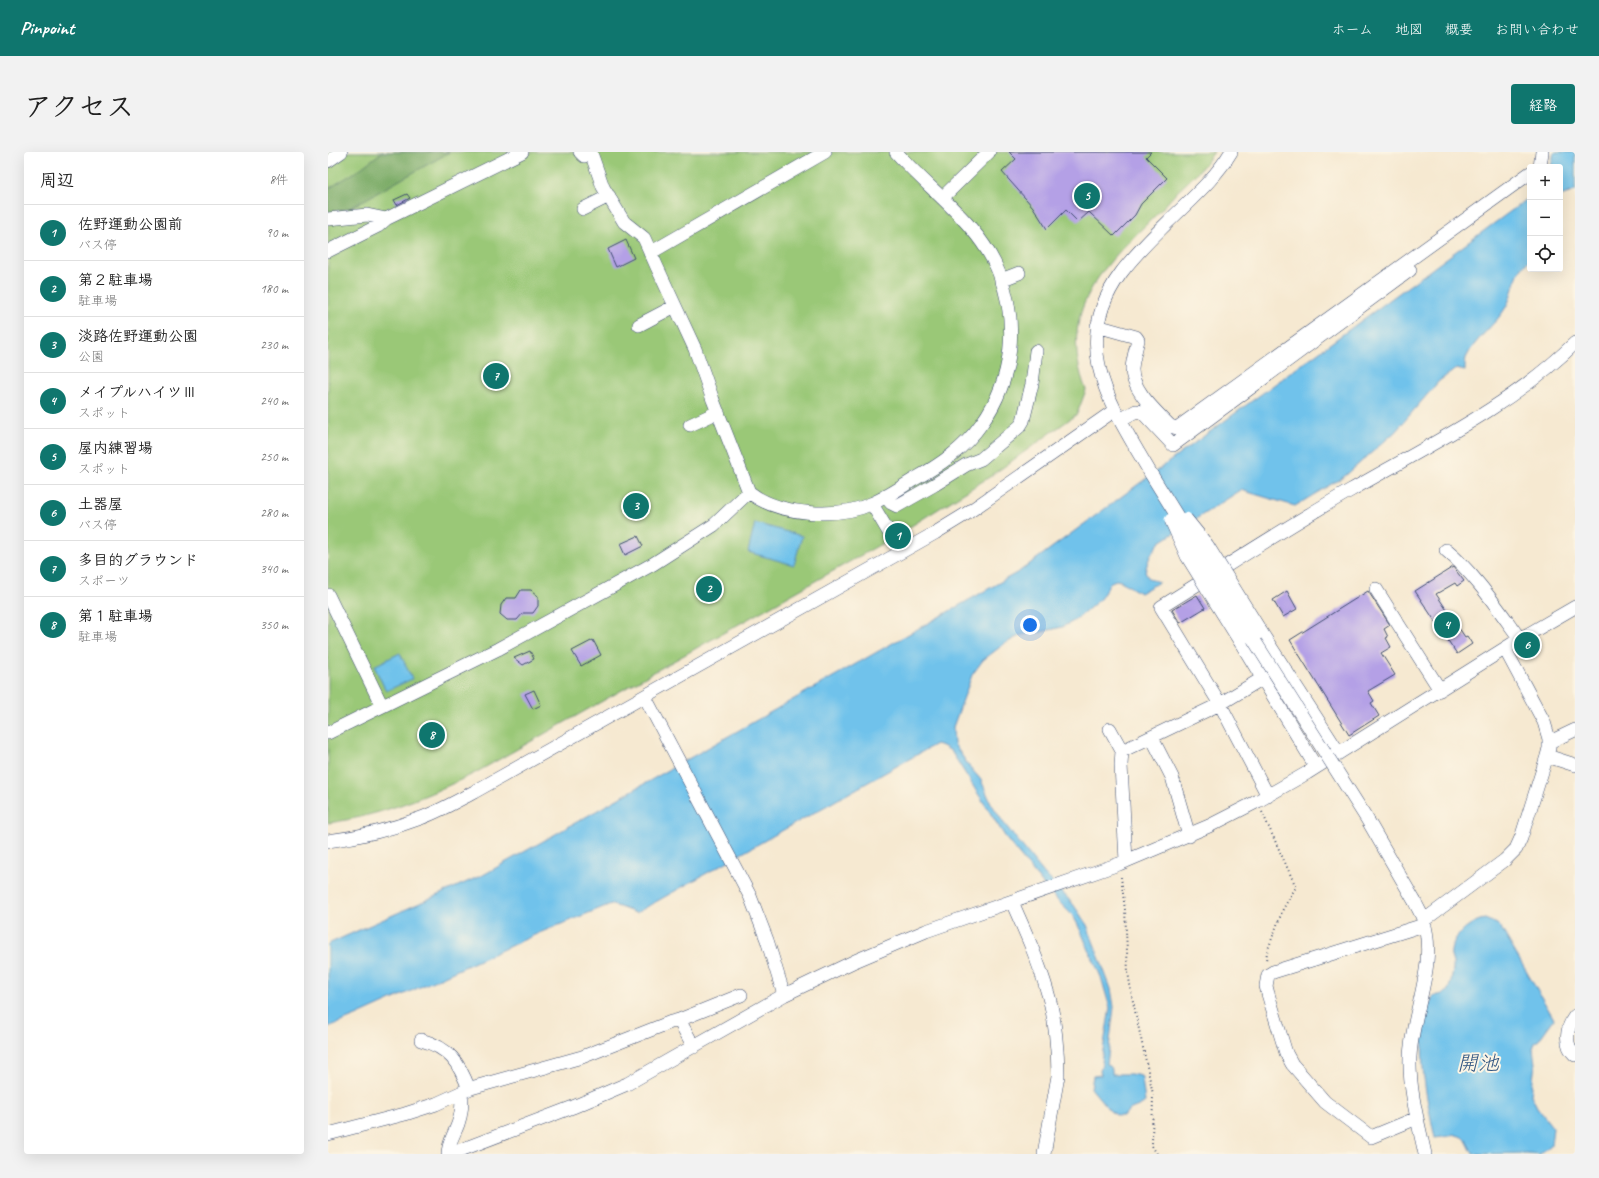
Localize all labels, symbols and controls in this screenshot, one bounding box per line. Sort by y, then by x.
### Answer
text: Pinpoint [20,16,74,40]
text: ホーム [1332,21,1373,38]
text: 地図 [1395,21,1423,38]
text: 概要 [1445,21,1473,38]
text: お問い合わせ [1495,21,1579,38]
button: 経路 [1511,84,1575,124]
text: アクセス [24,89,134,124]
map controls [1527,164,1563,272]
button: + [1527,164,1563,200]
text: 周辺 [40,170,74,191]
text: 8件 [269,172,288,188]
pin: 5 [1074,181,1100,211]
button: − [1527,200,1563,236]
text: 佐野運動公園前 [78,215,183,234]
text: 1 [50,225,56,241]
text: 90 m [266,225,288,241]
button: locate [1527,236,1563,272]
text: バス停 [78,237,117,253]
text: 第２駐車場 [78,271,153,290]
text: 2 [50,281,56,297]
text: 180 m [260,281,288,297]
text: 駐車場 [78,293,117,309]
text: 淡路佐野運動公園 [78,327,198,346]
text: 3 [50,337,56,353]
text: 230 m [260,337,288,353]
text: 公園 [78,349,104,365]
pin: 7 [483,361,509,391]
text: メイプルハイツⅢ [78,383,197,402]
text: 4 [50,393,56,409]
text: 240 m [260,393,288,409]
text: スポット [78,405,130,421]
text: 屋内練習場 [78,439,153,458]
text: 5 [50,449,56,465]
text: 250 m [260,449,288,465]
text: スポット [78,461,130,477]
pin: 3 [623,491,649,521]
text: 土器屋 [78,495,123,514]
text: 6 [50,505,56,521]
text: 280 m [260,505,288,521]
text: バス停 [78,517,117,533]
pin: 1 [885,521,911,551]
text: 多目的グラウンド [78,551,198,570]
text: 7 [50,561,56,577]
text: 340 m [260,561,288,577]
text: スポーツ [78,573,130,589]
pin: 2 [696,574,722,604]
text: 第１駐車場 [78,607,153,626]
pin: 4 [1434,610,1460,640]
your location [1020,615,1040,635]
text: 8 [50,617,56,633]
text: 350 m [260,617,288,633]
text: 駐車場 [78,629,117,645]
pin: 6 [1514,630,1540,660]
pin: 8 [419,720,445,750]
water label: 開池 [1457,1050,1500,1076]

